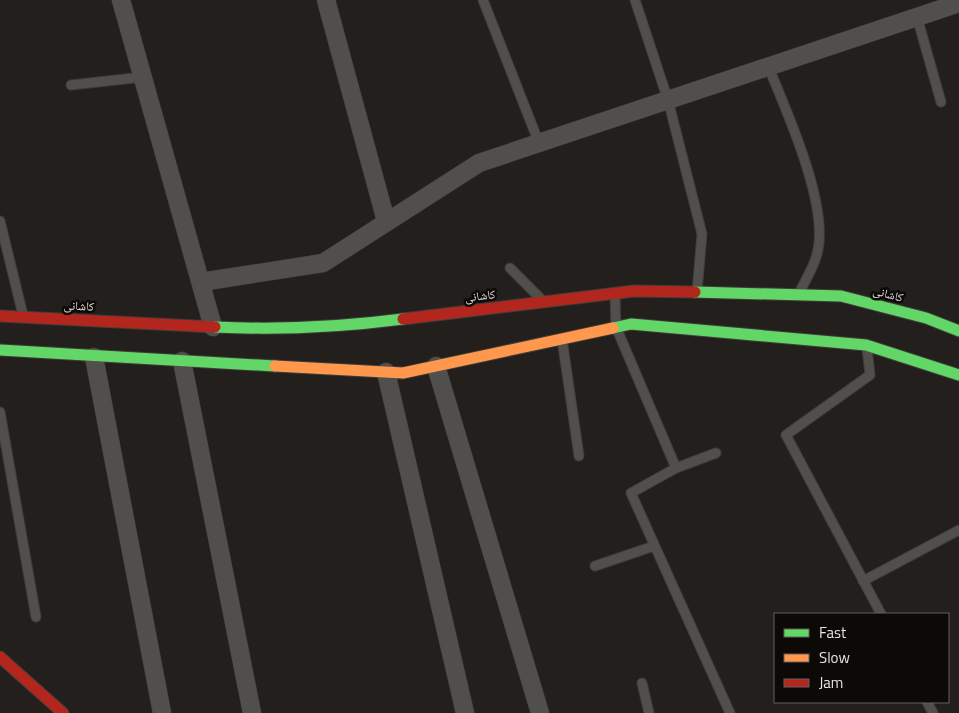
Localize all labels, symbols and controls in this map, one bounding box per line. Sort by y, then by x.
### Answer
street label: کاشانی [871,280,905,307]
street label: کاشانی [464,284,496,307]
street label: کاشانی [63,295,95,316]
legend [774,613,949,703]
text: Fast [819,621,847,644]
text: Slow [819,646,850,669]
text: Jam [819,671,843,694]

